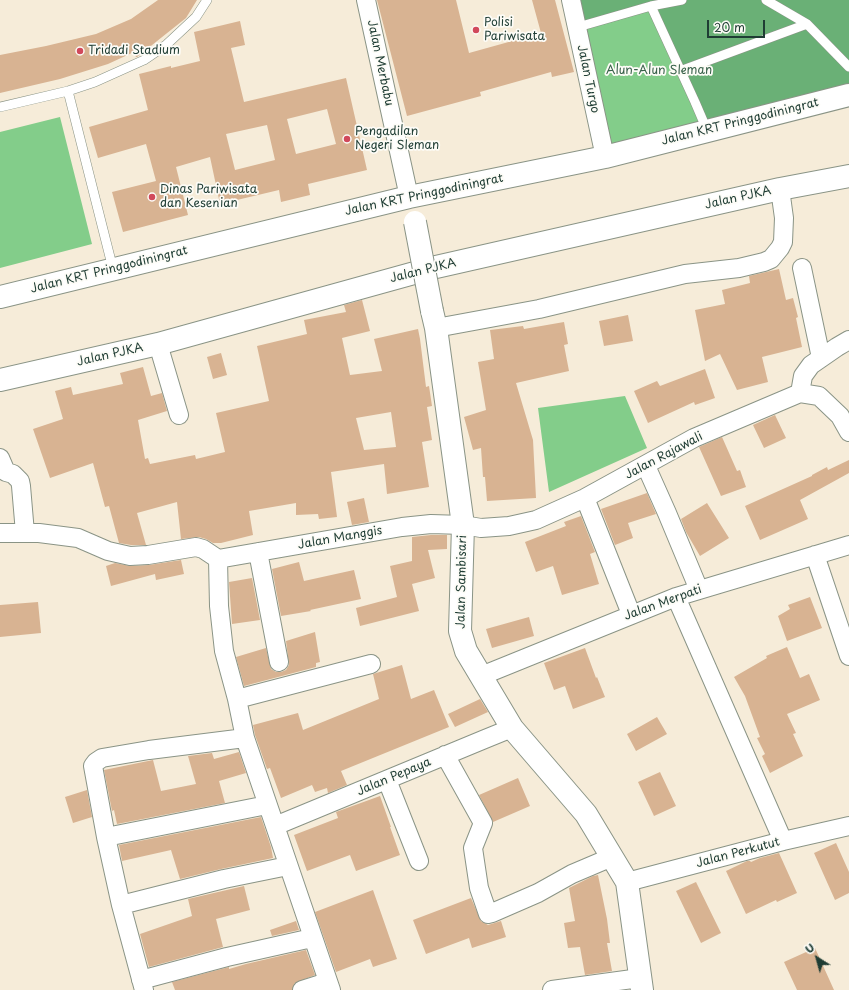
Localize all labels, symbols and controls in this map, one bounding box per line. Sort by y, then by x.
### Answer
scale bar [709,12,767,38]
place label: Polisi Pariwisata [484,16,545,44]
text: 20 m [714,18,745,36]
street label: Jalan Merbabu [364,19,396,107]
marker: Polisi Pariwisata [471,25,481,35]
street label: Jalan Turgo [574,43,602,115]
place label: Tridadi Stadium [88,44,180,58]
marker: Tridadi Stadium [75,46,85,56]
park label: Alun-Alun Sleman [606,64,712,78]
street label: Jalan KRT Pringgodiningrat [660,95,820,149]
place label: Pengadilan Negeri Sleman [355,125,439,153]
marker: Pengadilan Negeri Sleman [342,134,352,144]
street label: Jalan KRT Pringgodiningrat [343,171,505,219]
place label: Dinas Pariwisata dan Kesenian [160,183,257,211]
street label: Jalan PJKA [703,183,773,213]
marker: Dinas Pariwisata dan Kesenian [147,192,157,202]
street label: Jalan KRT Pringgodiningrat [29,243,189,297]
street label: Jalan PJKA [388,256,458,286]
street label: Jalan PJKA [75,340,145,370]
street label: Jalan Rajawali [623,429,705,483]
street label: Jalan Manggis [297,523,383,553]
street label: Jalan Sambisari [454,535,470,629]
street label: Jalan Merpati [622,582,704,624]
street label: Jalan Pepaya [355,755,433,799]
street label: Jalan Perkutut [695,835,781,871]
north arrow [797,938,837,978]
text: U [801,939,818,957]

